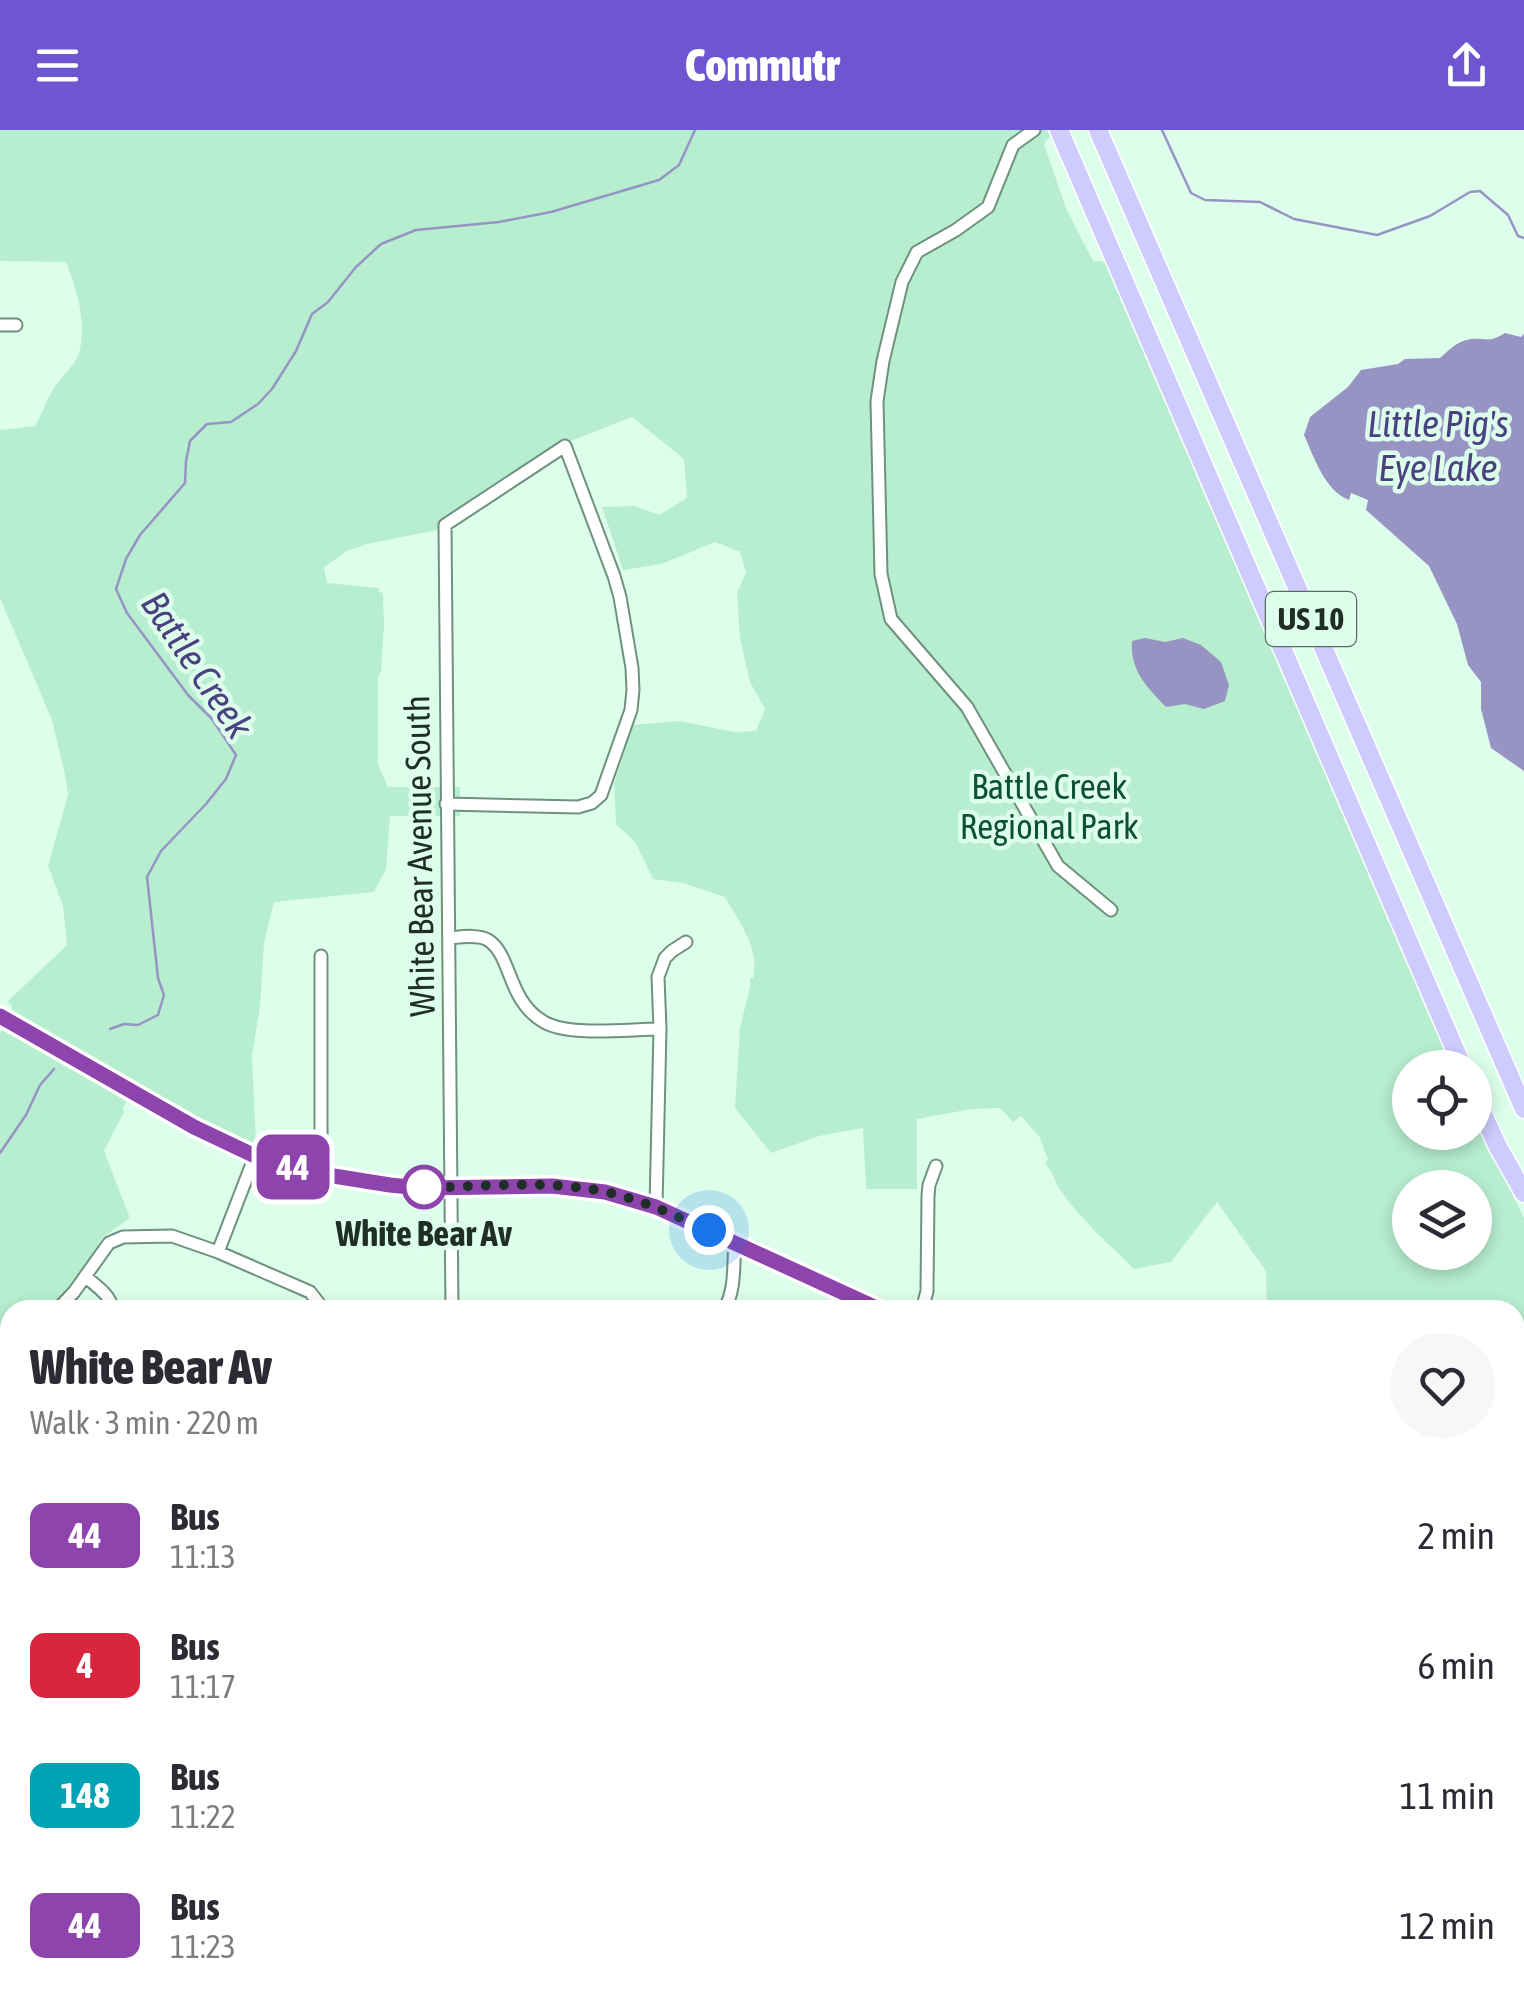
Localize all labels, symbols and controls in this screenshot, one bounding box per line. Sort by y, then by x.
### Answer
icon: menu [30,38,85,93]
icon: share [1439,38,1494,93]
text: Commutr [685,39,839,91]
water label: Little Pig's Eye Lake [1367,402,1509,489]
water label: Battle Creek [133,583,263,747]
road number: US 10 [1266,592,1356,646]
street label: White Bear Avenue South [396,695,442,1017]
park label: Battle Creek Regional Park [960,766,1138,846]
map controls [1392,1050,1492,1270]
button: locate [1392,1050,1492,1150]
line badge: 44 [248,1134,338,1200]
text: 44 [277,1147,309,1187]
marker: White Bear Av [403,1166,445,1208]
button: layers [1392,1170,1492,1270]
your location [684,1205,734,1255]
place label: White Bear Av [335,1213,513,1253]
button: heart [1390,1333,1495,1438]
text: White Bear Av [30,1339,272,1394]
text: Walk · 3 min · 220 m [30,1404,259,1441]
text: Bus [170,1495,220,1538]
text: 2 min [1417,1514,1495,1557]
text: 44 [69,1515,101,1555]
text: 11:13 [170,1538,236,1575]
text: Bus [170,1625,220,1668]
text: 6 min [1417,1644,1495,1687]
text: 4 [77,1645,93,1685]
text: 11:17 [170,1668,236,1705]
text: Bus [170,1755,220,1798]
text: 11 min [1400,1774,1495,1817]
text: 148 [60,1775,110,1815]
text: 11:22 [170,1798,236,1835]
text: Bus [170,1885,220,1928]
text: 12 min [1400,1904,1495,1947]
text: 44 [69,1905,101,1945]
text: 11:23 [170,1928,236,1965]

